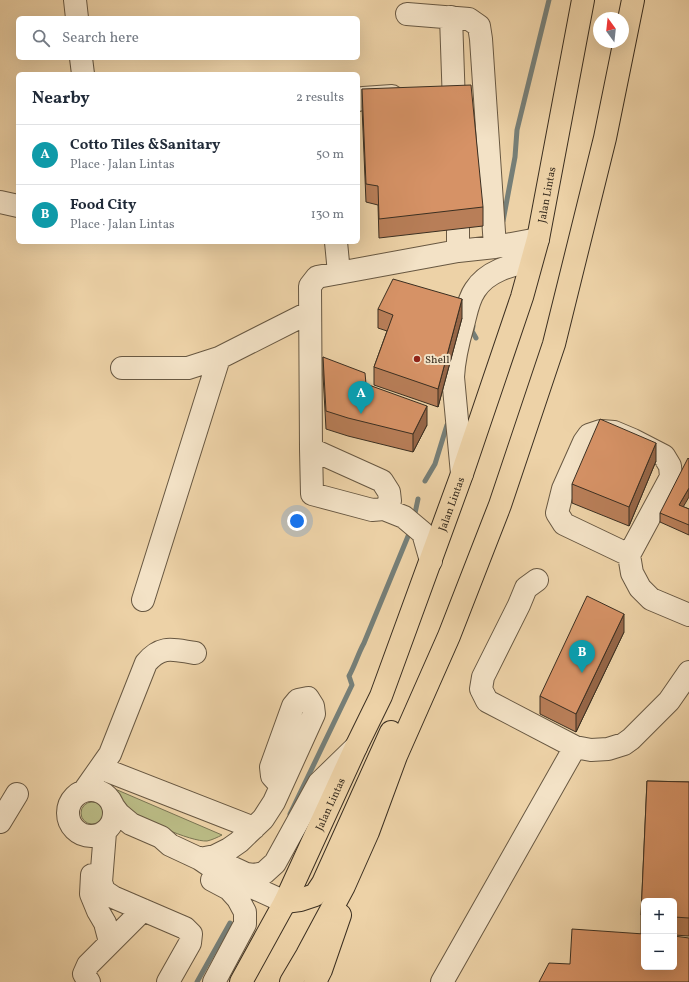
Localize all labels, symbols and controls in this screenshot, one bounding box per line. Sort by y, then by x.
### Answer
north arrow [593,12,629,48]
search box [16,16,360,60]
icon: search [30,27,52,49]
text: Search here [62,28,139,49]
text: Nearby [32,87,90,110]
text: 2 results [296,89,344,107]
text: Cotto Tiles &Sanitary [70,135,221,156]
text: A [40,146,50,164]
text: 50 m [316,146,344,164]
text: Place · Jalan Lintas [70,156,175,174]
street label: Jalan Lintas [535,165,560,224]
text: Food City [70,195,136,216]
text: B [41,206,49,224]
text: 130 m [311,206,344,224]
text: Place · Jalan Lintas [70,216,175,234]
place label: Shell [425,353,449,368]
marker: Shell [412,354,422,364]
pin: A [348,381,374,414]
street label: Jalan Lintas [436,475,469,534]
your location [287,511,307,531]
pin: B [569,640,595,673]
street label: Jalan Lintas [313,776,350,834]
map controls [641,898,677,970]
button: + [641,898,677,934]
button: − [641,934,677,970]

